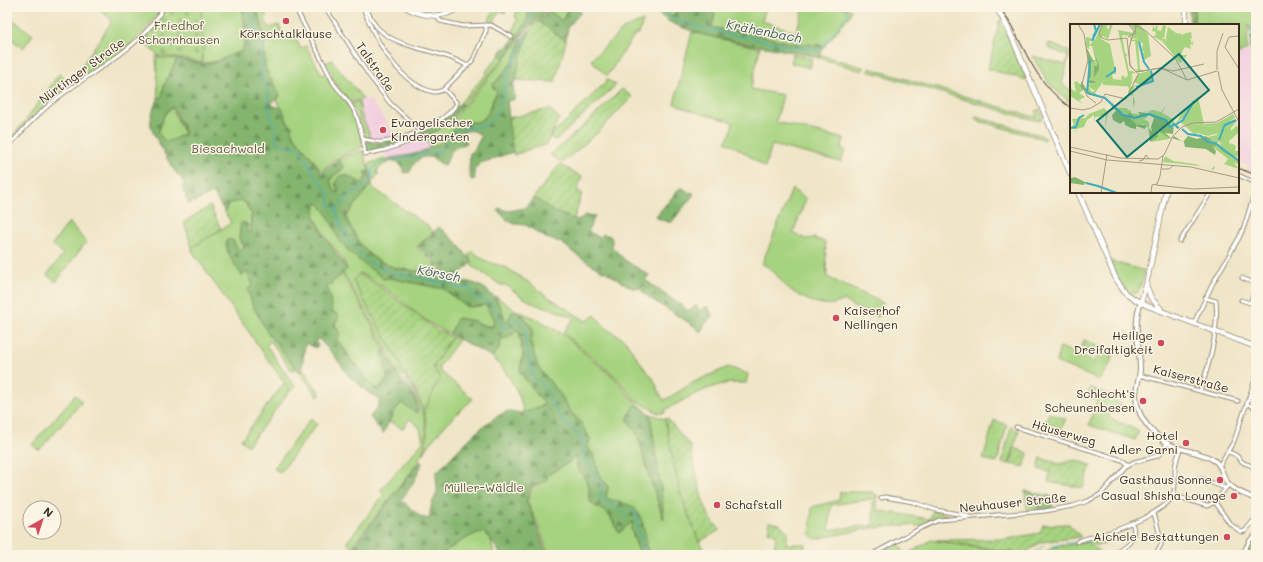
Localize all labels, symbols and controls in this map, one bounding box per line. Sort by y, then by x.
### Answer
water label: Krähenbach [725,15,803,46]
marker: Körschtalklause [281,16,291,26]
park label: Friedhof Scharnhausen [138,17,220,47]
inset map [1070,24,1239,193]
place label: Körschtalklause [240,25,332,41]
street label: Nürtinger Straße [36,34,127,107]
street label: Talstraße [353,39,399,94]
place label: Evangelischer Kindergarten [391,114,473,144]
marker: Evangelischer Kindergarten [378,125,388,135]
park label: Biesachwald [191,140,265,156]
water label: Körsch [416,260,462,285]
place label: Kaiserhof Nellingen [844,302,901,332]
marker: Kaiserhof Nellingen [831,313,841,323]
place label: Heilige Dreifaltigkeit [1074,327,1153,357]
marker: Heilige Dreifaltigkeit [1156,338,1166,348]
street label: Kaiserstraße [1152,360,1231,396]
place label: Schlecht's Scheunenbesen [1045,385,1135,415]
marker: Schlecht's Scheunenbesen [1138,396,1148,406]
street label: Häuserweg [1031,415,1098,449]
place label: Hotel Adler Garni [1109,427,1178,457]
marker: Hotel Adler Garni [1181,438,1191,448]
place label: Gasthaus Sonne [1119,471,1212,487]
marker: Gasthaus Sonne [1215,475,1225,485]
park label: Müller-Wäldle [444,479,524,495]
place label: Casual Shisha Lounge [1101,487,1226,503]
street label: Neuhauser Straße [959,488,1067,516]
marker: Casual Shisha Lounge [1229,491,1239,501]
place label: Schafstall [725,496,782,512]
north arrow [22,500,62,540]
marker: Schafstall [712,500,722,510]
text: N [41,503,57,520]
place label: Aichele Bestattungen [1093,528,1219,544]
marker: Aichele Bestattungen [1222,532,1232,542]

